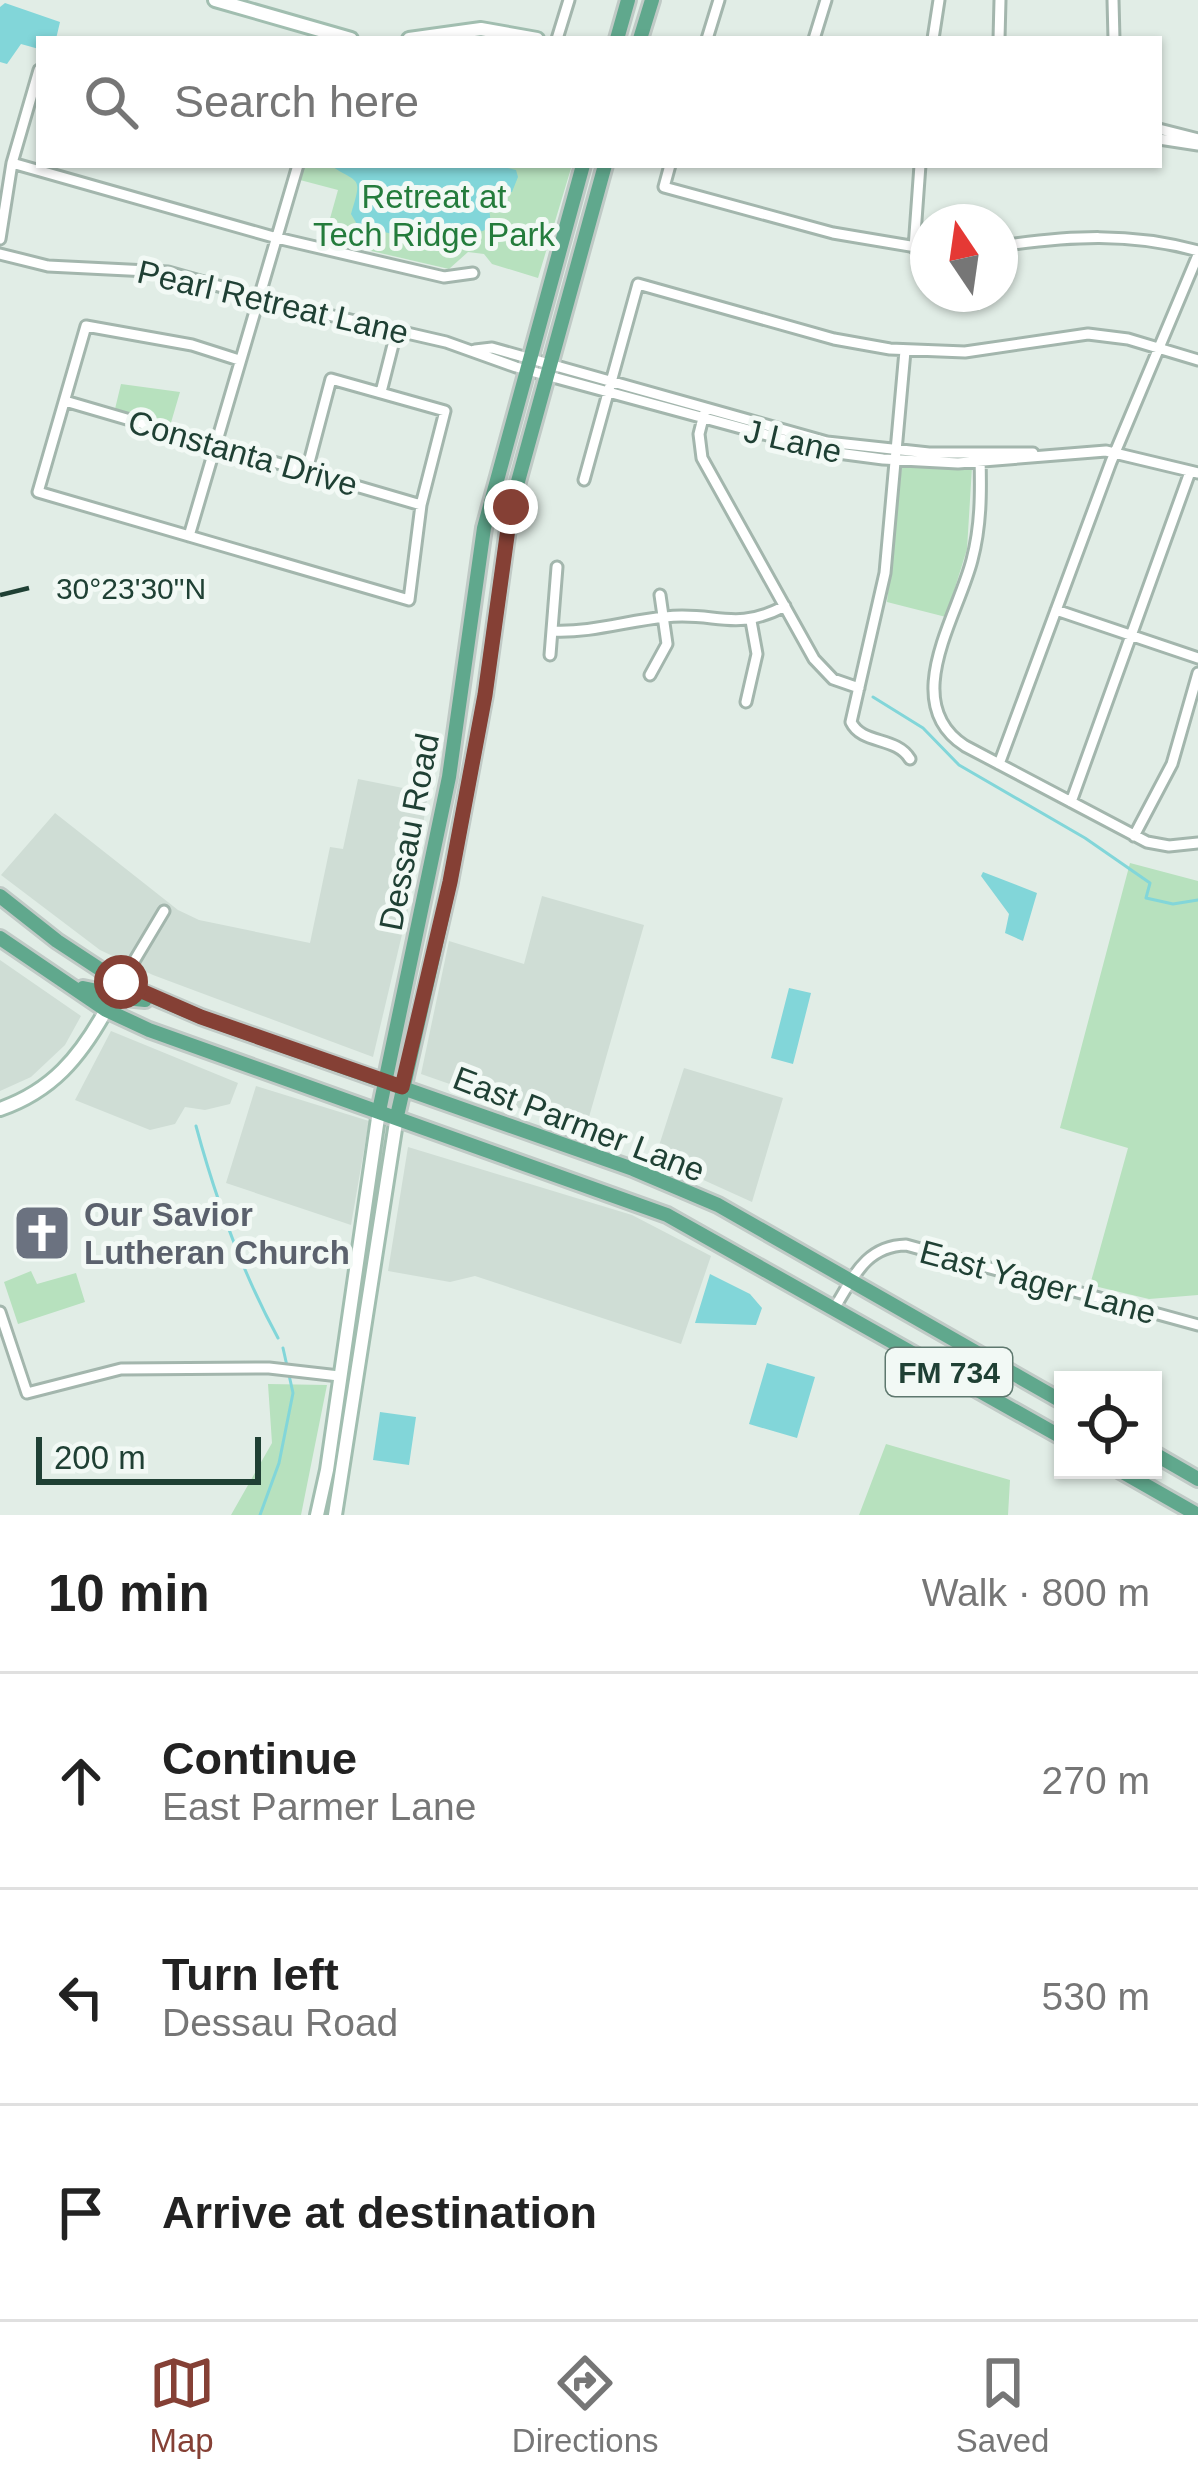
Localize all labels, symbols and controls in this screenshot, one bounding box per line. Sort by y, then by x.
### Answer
search box [36,36,1162,168]
icon: search [78,69,144,135]
text: Search here [174,76,419,127]
park label: Retreat at Tech Ridge Park [313,178,556,253]
north arrow [910,204,1018,312]
street label: Pearl Retreat Lane [134,253,412,351]
street label: Constanta Drive [124,403,362,503]
street label: J Lane [741,412,845,470]
route end [484,480,538,534]
text: 30°23'30"N [56,572,206,605]
street label: Dessau Road [372,730,446,934]
route start [94,955,148,1009]
street label: East Parmer Lane [448,1059,710,1189]
place label: Our Savior Lutheran Church [84,1196,350,1271]
church icon: Our Savior Lutheran Church [11,1202,73,1264]
street label: East Yager Lane [916,1233,1160,1331]
road number: FM 734 [886,1348,1012,1396]
map controls [1054,1371,1162,1479]
button: locate [1054,1371,1162,1479]
scale bar [36,1431,261,1484]
text: 200 m [54,1439,146,1476]
text: 10 min [48,1565,210,1622]
text: Walk · 800 m [922,1571,1150,1614]
text: Continue [162,1733,357,1784]
icon: ahead [48,1748,114,1814]
text: 270 m [1042,1759,1150,1802]
text: East Parmer Lane [162,1785,476,1828]
text: Turn left [162,1949,339,2000]
icon: left [48,1964,114,2030]
text: 530 m [1042,1975,1150,2018]
text: Dessau Road [162,2001,398,2044]
icon: arrive [48,2180,114,2246]
text: Arrive at destination [162,2187,597,2238]
tab: Map [149,2350,215,2460]
tab: Directions [512,2350,659,2460]
tab: Saved [956,2350,1049,2460]

